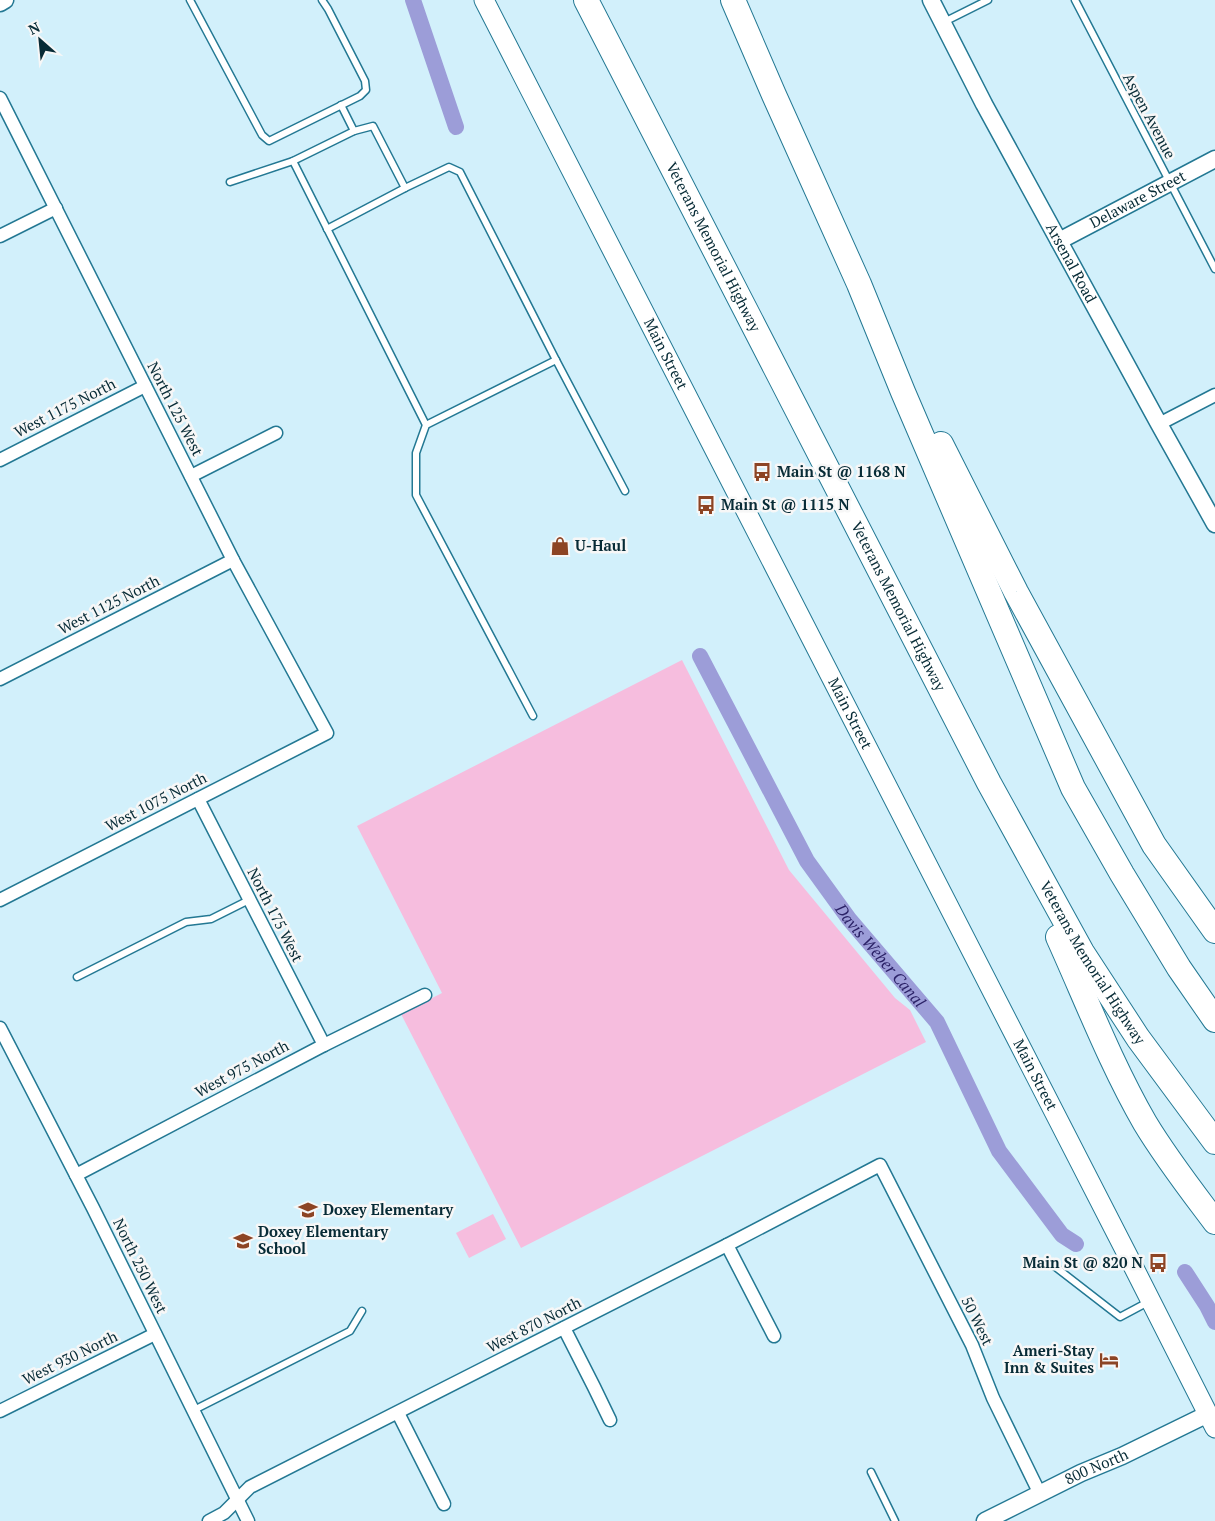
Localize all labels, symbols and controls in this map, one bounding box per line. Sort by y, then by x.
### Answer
north arrow [15,15,65,65]
text: N [25,17,43,39]
street label: Aspen Avenue [1119,69,1181,162]
street label: Veterans Memorial Highway [662,159,766,335]
street label: Delaware Street [1086,165,1189,232]
street label: Arsenal Road [1042,219,1102,306]
street label: Main Street [640,315,693,393]
street label: North 125 West [144,358,208,459]
street label: West 1175 North [10,373,119,441]
bus stop icon: Main St @ 1168 N [751,461,773,483]
place label: Main St @ 1168 N [777,461,906,481]
bus stop icon: Main St @ 1115 N [695,494,717,516]
place label: Main St @ 1115 N [721,494,850,514]
street label: Veterans Memorial Highway [847,518,951,694]
shop icon: U-Haul [549,535,571,557]
place label: U-Haul [575,535,626,555]
street label: West 1125 North [54,570,163,638]
street label: Main Street [824,674,878,753]
street label: West 1075 North [101,767,210,835]
street label: North 175 West [244,864,308,965]
street label: Veterans Memorial Highway [1036,877,1151,1048]
water label: Davis Weber Canal [830,898,931,1012]
street label: West 975 North [191,1035,292,1101]
street label: Main Street [1009,1035,1063,1114]
school or university icon: Doxey Elementary [297,1199,319,1221]
place label: Doxey Elementary [323,1199,454,1219]
street label: North 250 West [109,1215,173,1317]
place label: Doxey Elementary School [258,1221,389,1258]
school or university icon: Doxey Elementary School [232,1230,254,1252]
place label: Main St @ 820 N [1023,1252,1144,1272]
bus stop icon: Main St @ 820 N [1147,1252,1169,1274]
street label: West 870 North [483,1292,584,1356]
street label: 50 West [957,1293,999,1349]
street label: West 930 North [19,1325,121,1389]
place label: Ameri-Stay Inn & Suites [1004,1340,1095,1377]
hotel icon: Ameri-Stay Inn & Suites [1098,1349,1120,1371]
street label: 800 North [1061,1443,1131,1489]

